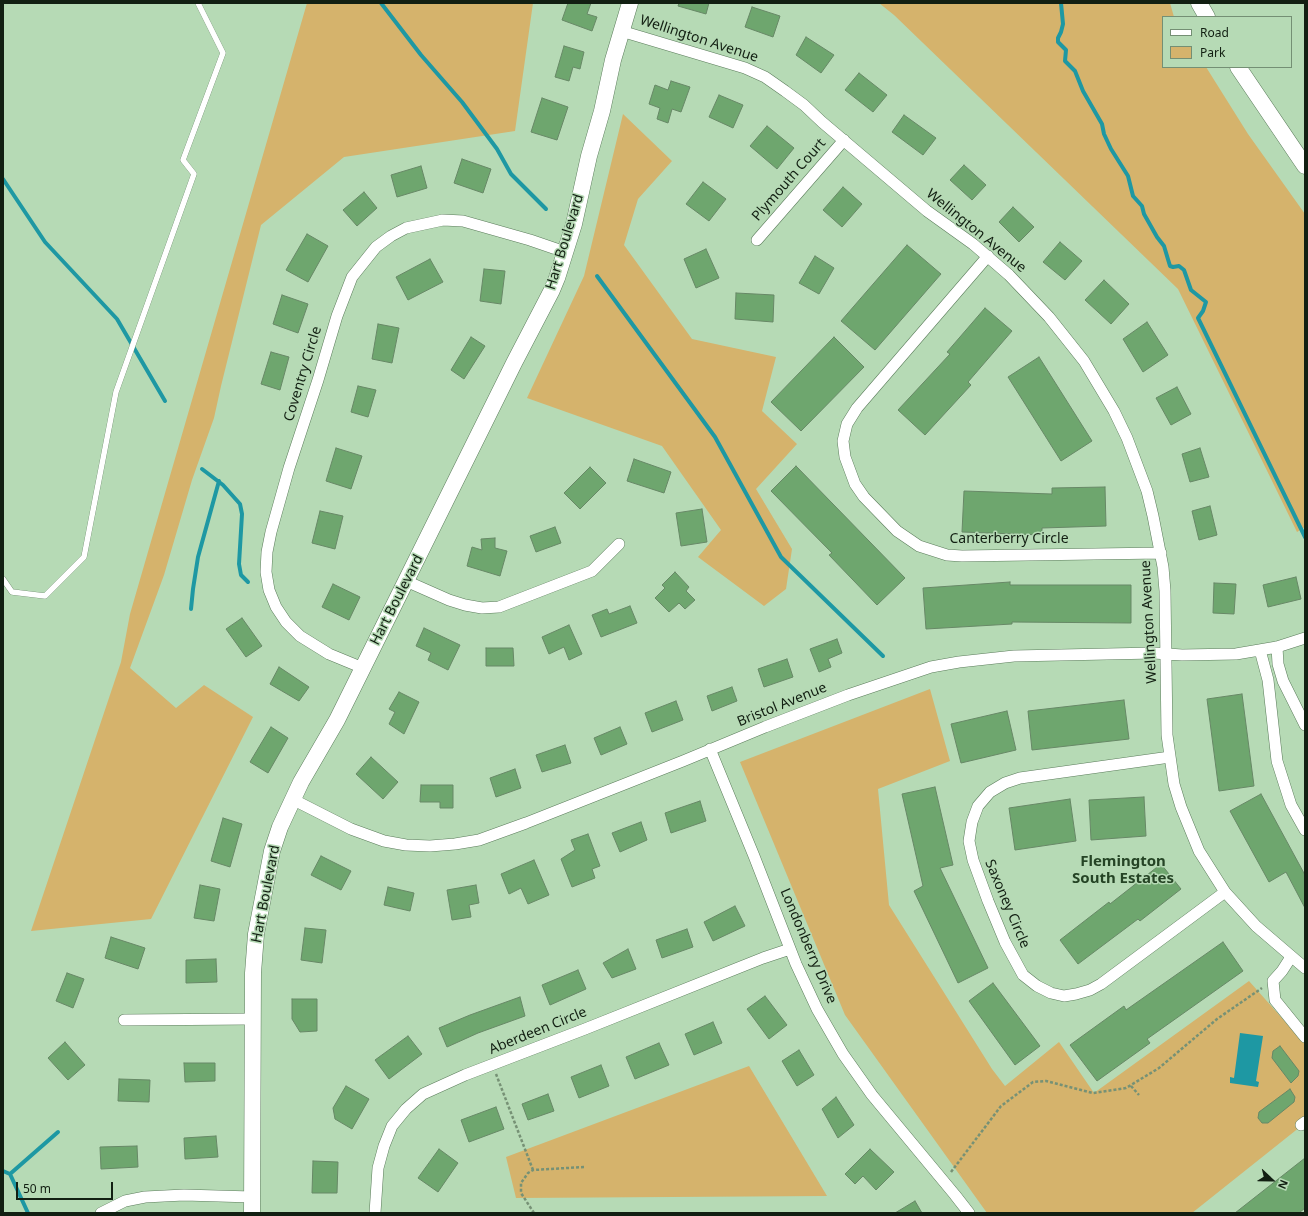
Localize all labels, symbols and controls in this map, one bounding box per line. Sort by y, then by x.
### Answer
street label: Wellington Avenue [638,12,760,66]
legend [1162,16,1292,68]
text: Road [1200,24,1229,41]
text: Park [1200,44,1225,61]
street label: Plymouth Court [749,135,829,225]
street label: Wellington Avenue [923,186,1029,276]
street label: Hart Boulevard [542,192,588,292]
street label: Coventry Circle [281,324,325,424]
street label: Canterberry Circle [949,531,1069,547]
street label: Hart Boulevard [367,552,427,648]
street label: Wellington Avenue [1137,560,1161,684]
street label: Bristol Avenue [735,679,829,731]
street label: Hart Boulevard [248,844,284,944]
district label: Flemington South Estates [1072,853,1174,888]
street label: Saxoney Circle [981,857,1033,951]
street label: Londonberry Drive [776,886,840,1006]
street label: Aberdeen Circle [487,1004,589,1058]
north arrow [1252,1160,1292,1200]
scale bar [18,1174,115,1200]
text: N [1275,1178,1292,1192]
text: 50 m [23,1180,51,1197]

